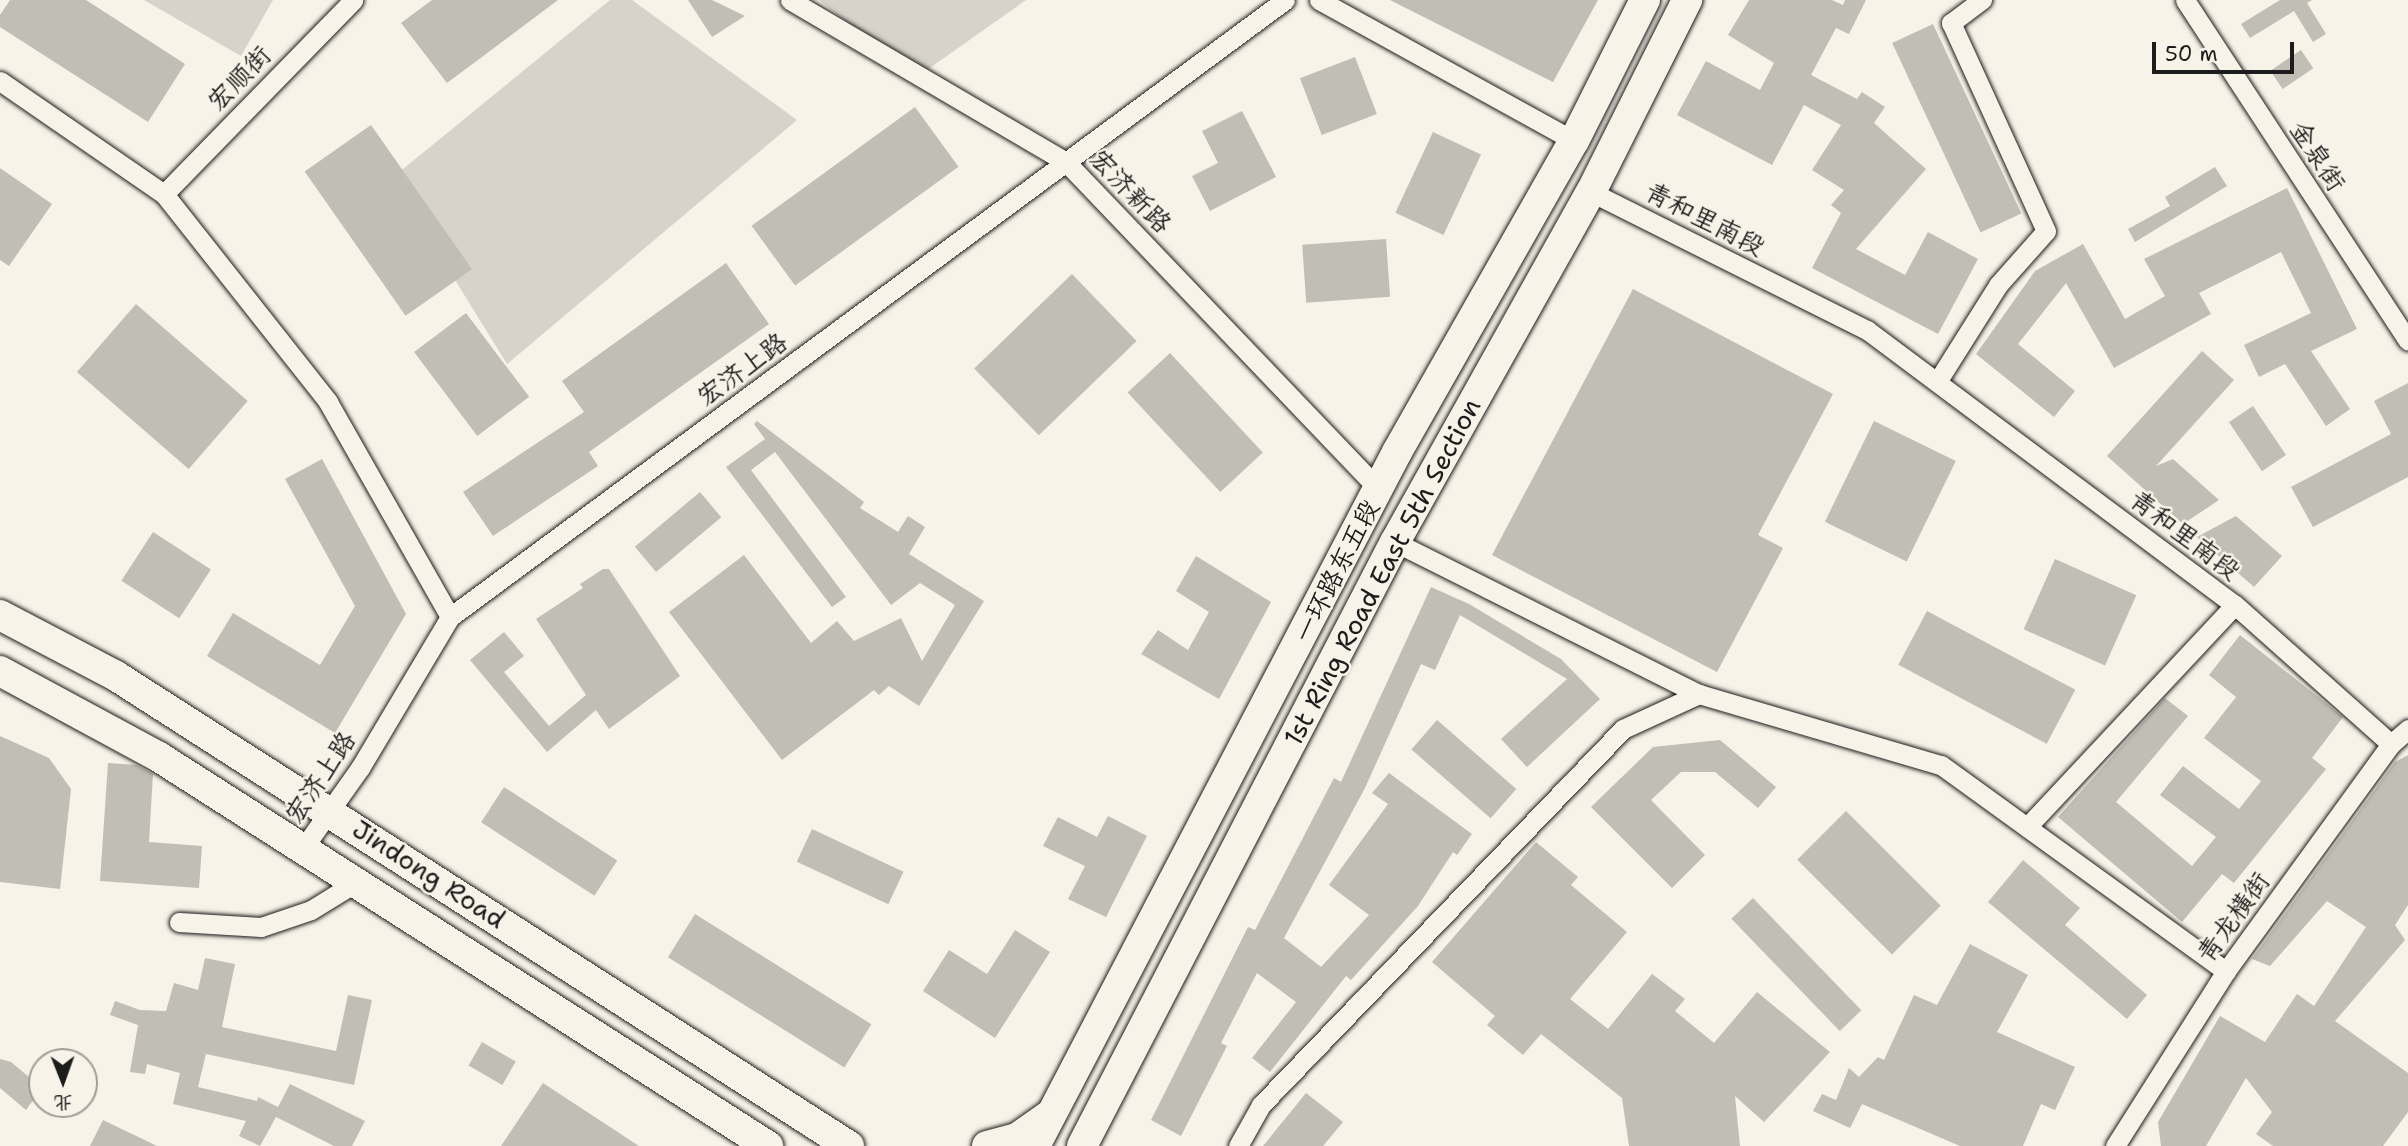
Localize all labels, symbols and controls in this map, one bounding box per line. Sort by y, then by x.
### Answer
scale bar [2156,28,2298,72]
street label: 宏顺街 [201,39,277,117]
text: 50 m [2165,40,2218,68]
street label: 金泉街 [2284,115,2352,197]
street label: 宏济新路 [1084,143,1178,239]
street label: 青和里南段 [1640,176,1770,262]
street label: 宏济上路 [691,326,793,412]
street label: 1st Ring Road East 5th Section [1277,393,1487,751]
street label: 青和里南段 [2124,483,2246,587]
street label: 一环路东五段 [1287,494,1385,648]
street label: 宏济上路 [278,725,362,829]
street label: Jindong Road [347,813,511,935]
street label: 青龙横街 [2190,866,2276,968]
north arrow [28,1048,98,1118]
text: 北 [54,1090,73,1115]

